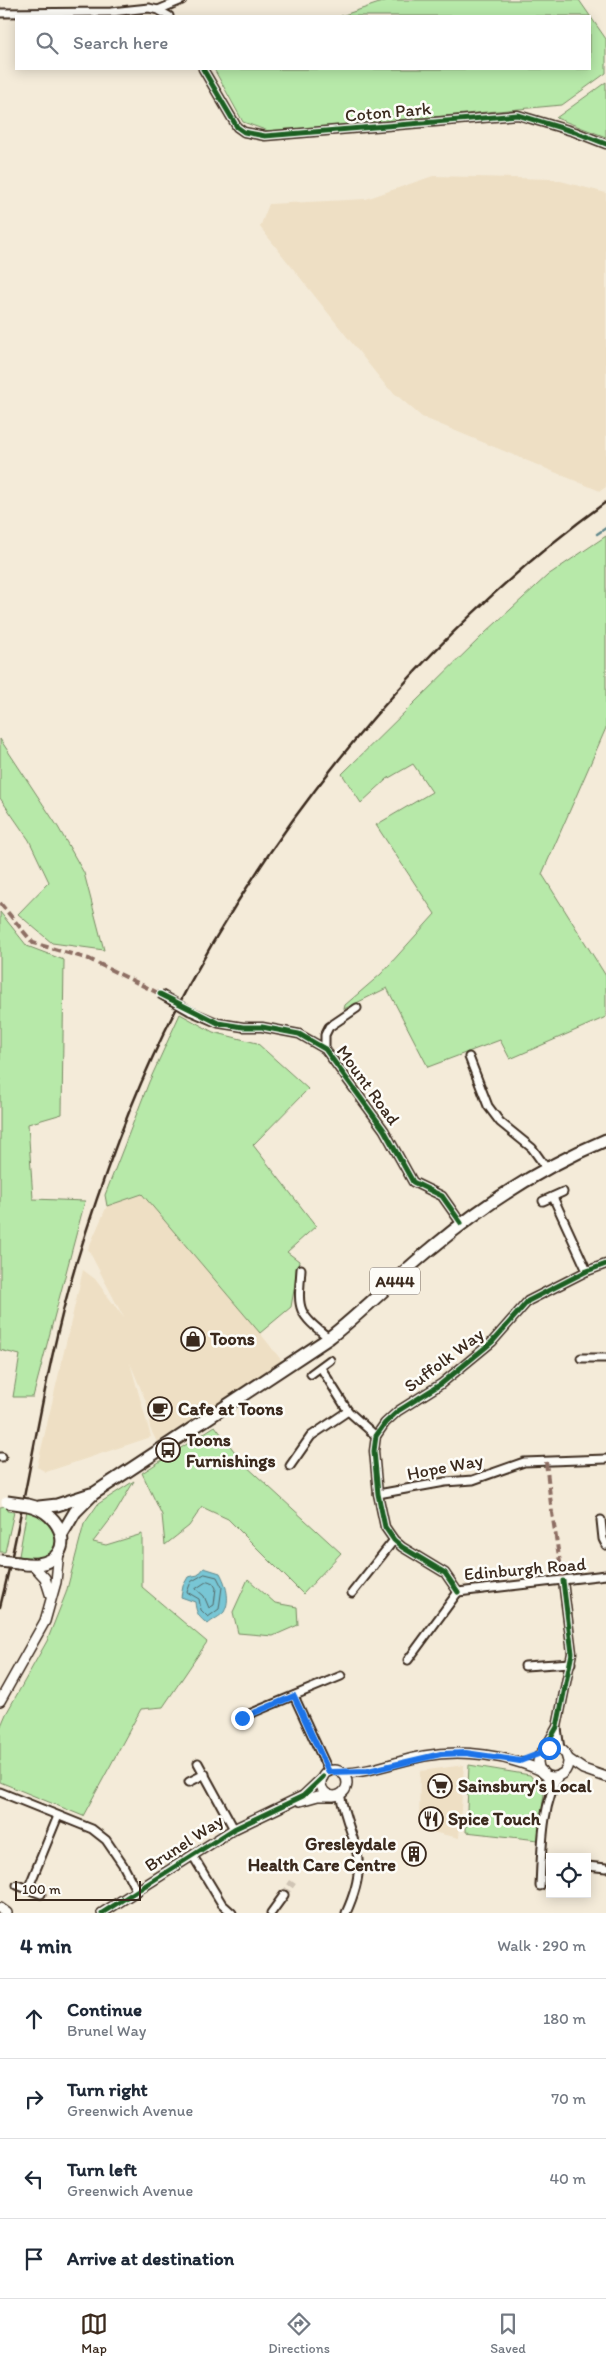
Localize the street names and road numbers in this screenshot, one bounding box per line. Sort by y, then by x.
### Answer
street label: Coton Park [344,97,433,127]
street label: Mount Road [332,1041,405,1129]
road number: A444 [370,1268,420,1294]
street label: Suffolk Way [400,1323,488,1397]
street label: Hope Way [405,1449,485,1485]
street label: Edinburgh Road [463,1553,587,1585]
street label: Brunel Way [141,1809,228,1877]

